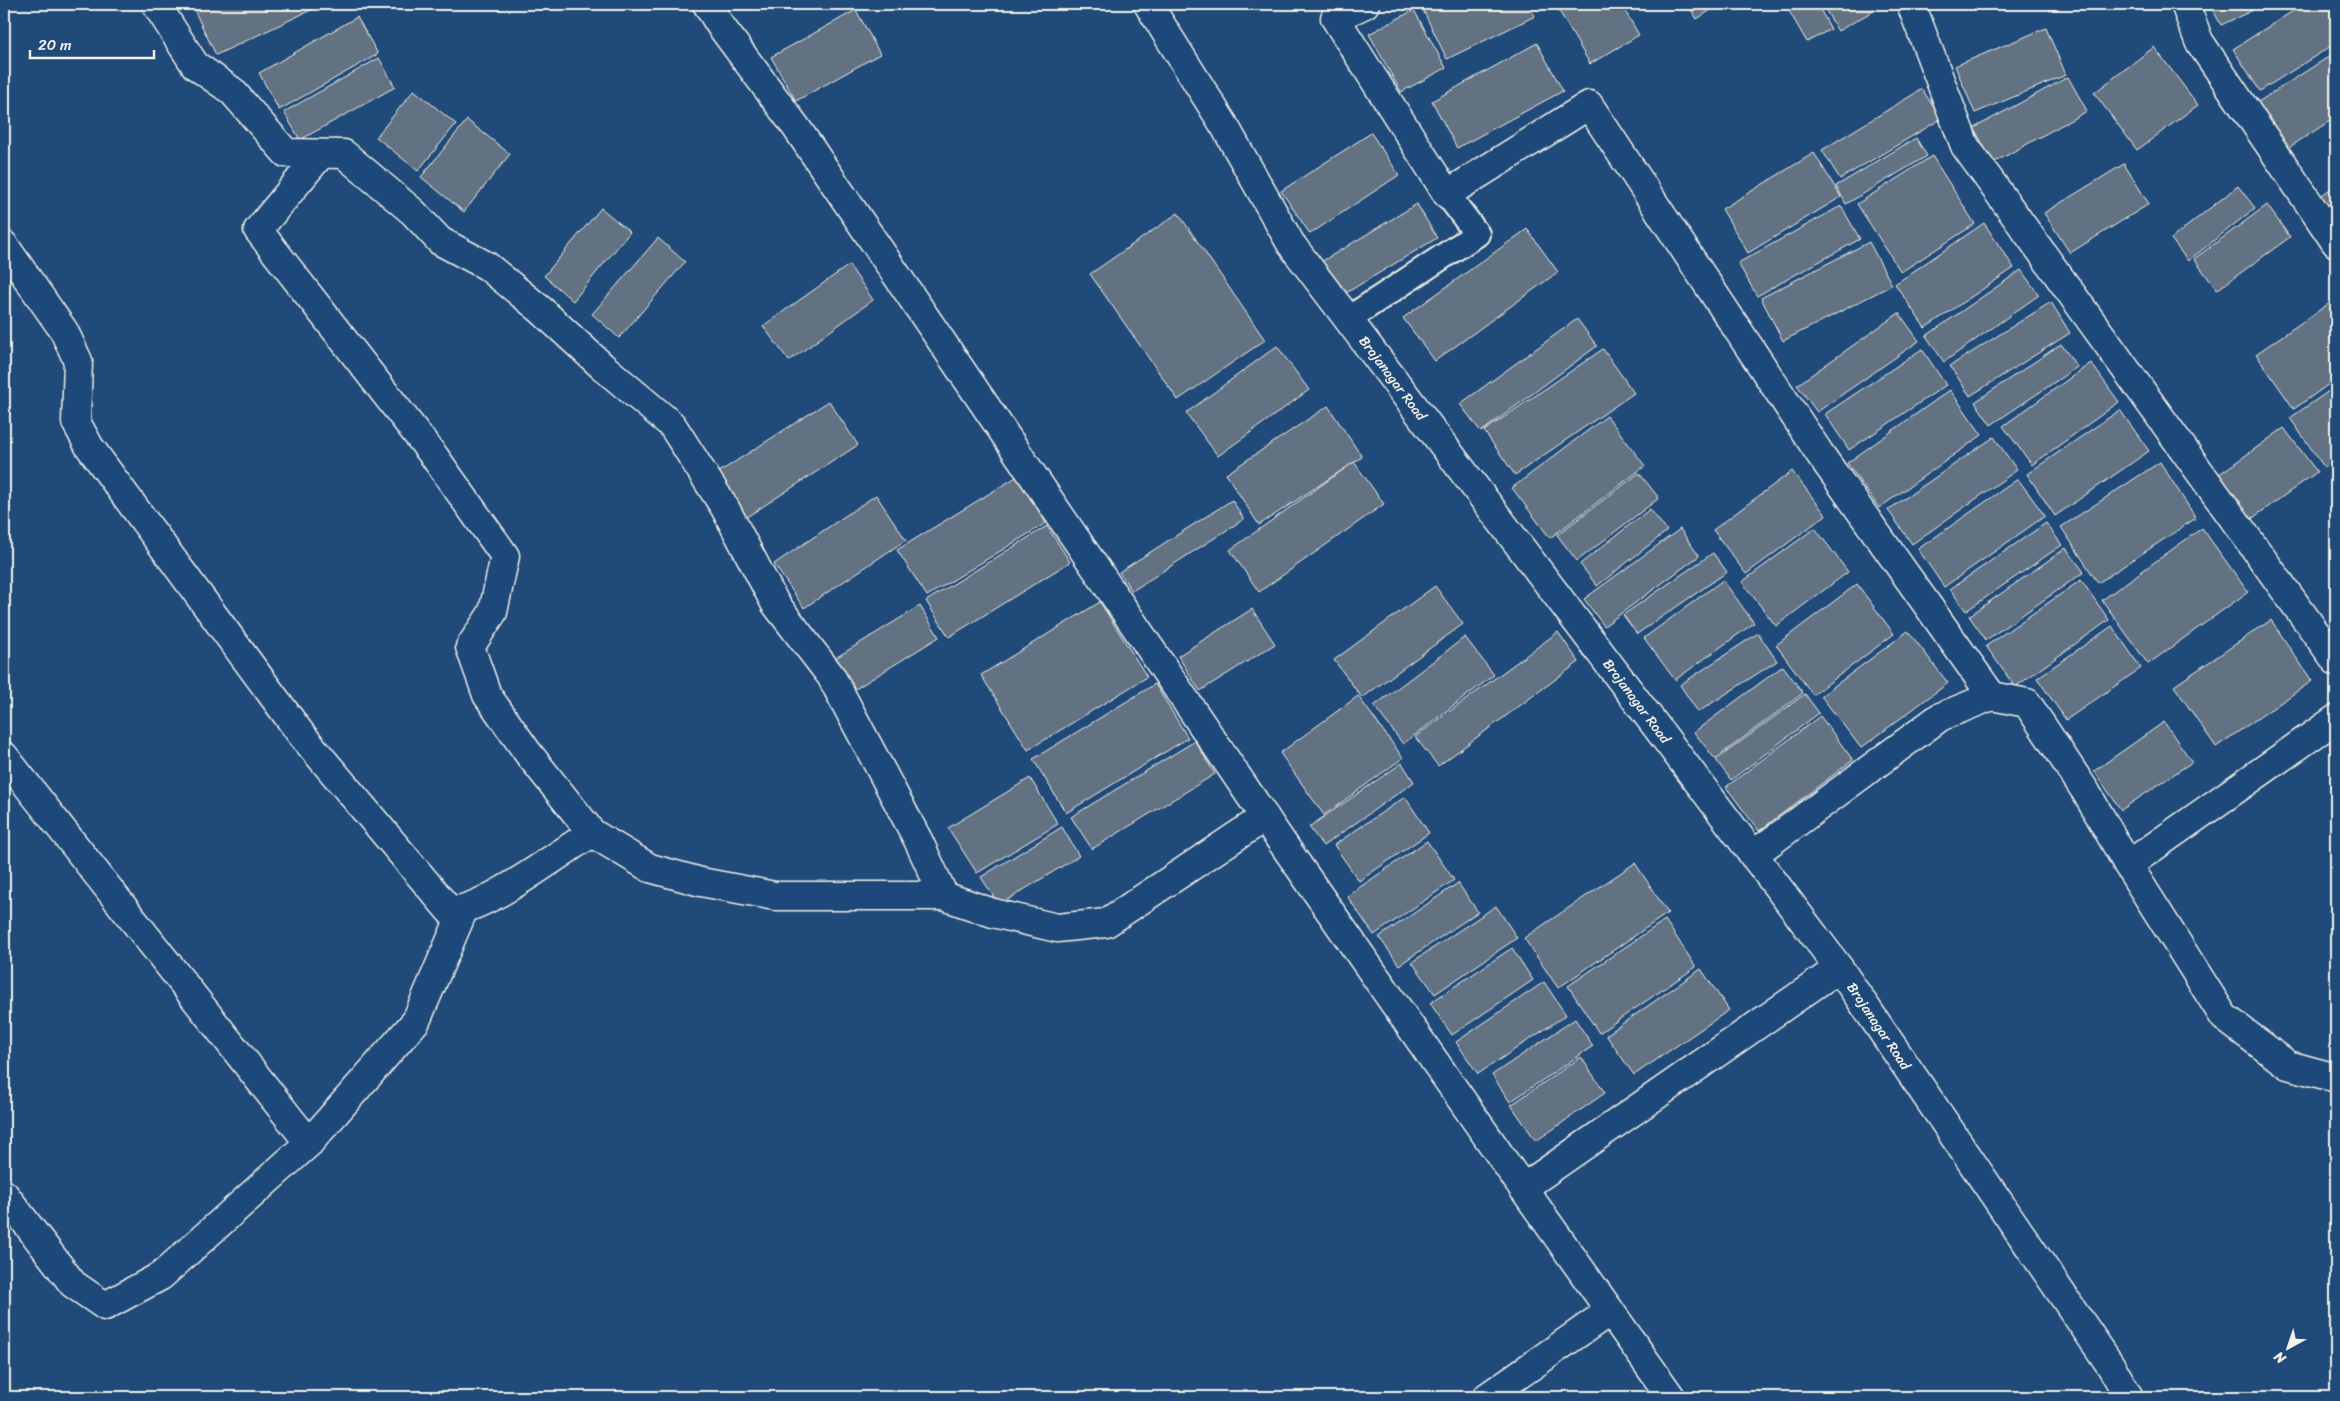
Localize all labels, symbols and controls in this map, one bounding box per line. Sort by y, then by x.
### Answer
scale bar [30,28,154,60]
text: 20 m [38,32,72,58]
street label: Brajanagar Road [1352,330,1434,428]
street label: Brajanagar Road [1596,653,1678,751]
street label: Brajanagar Road [1840,977,1918,1077]
north arrow [2262,1324,2312,1374]
text: N [2268,1345,2292,1371]

